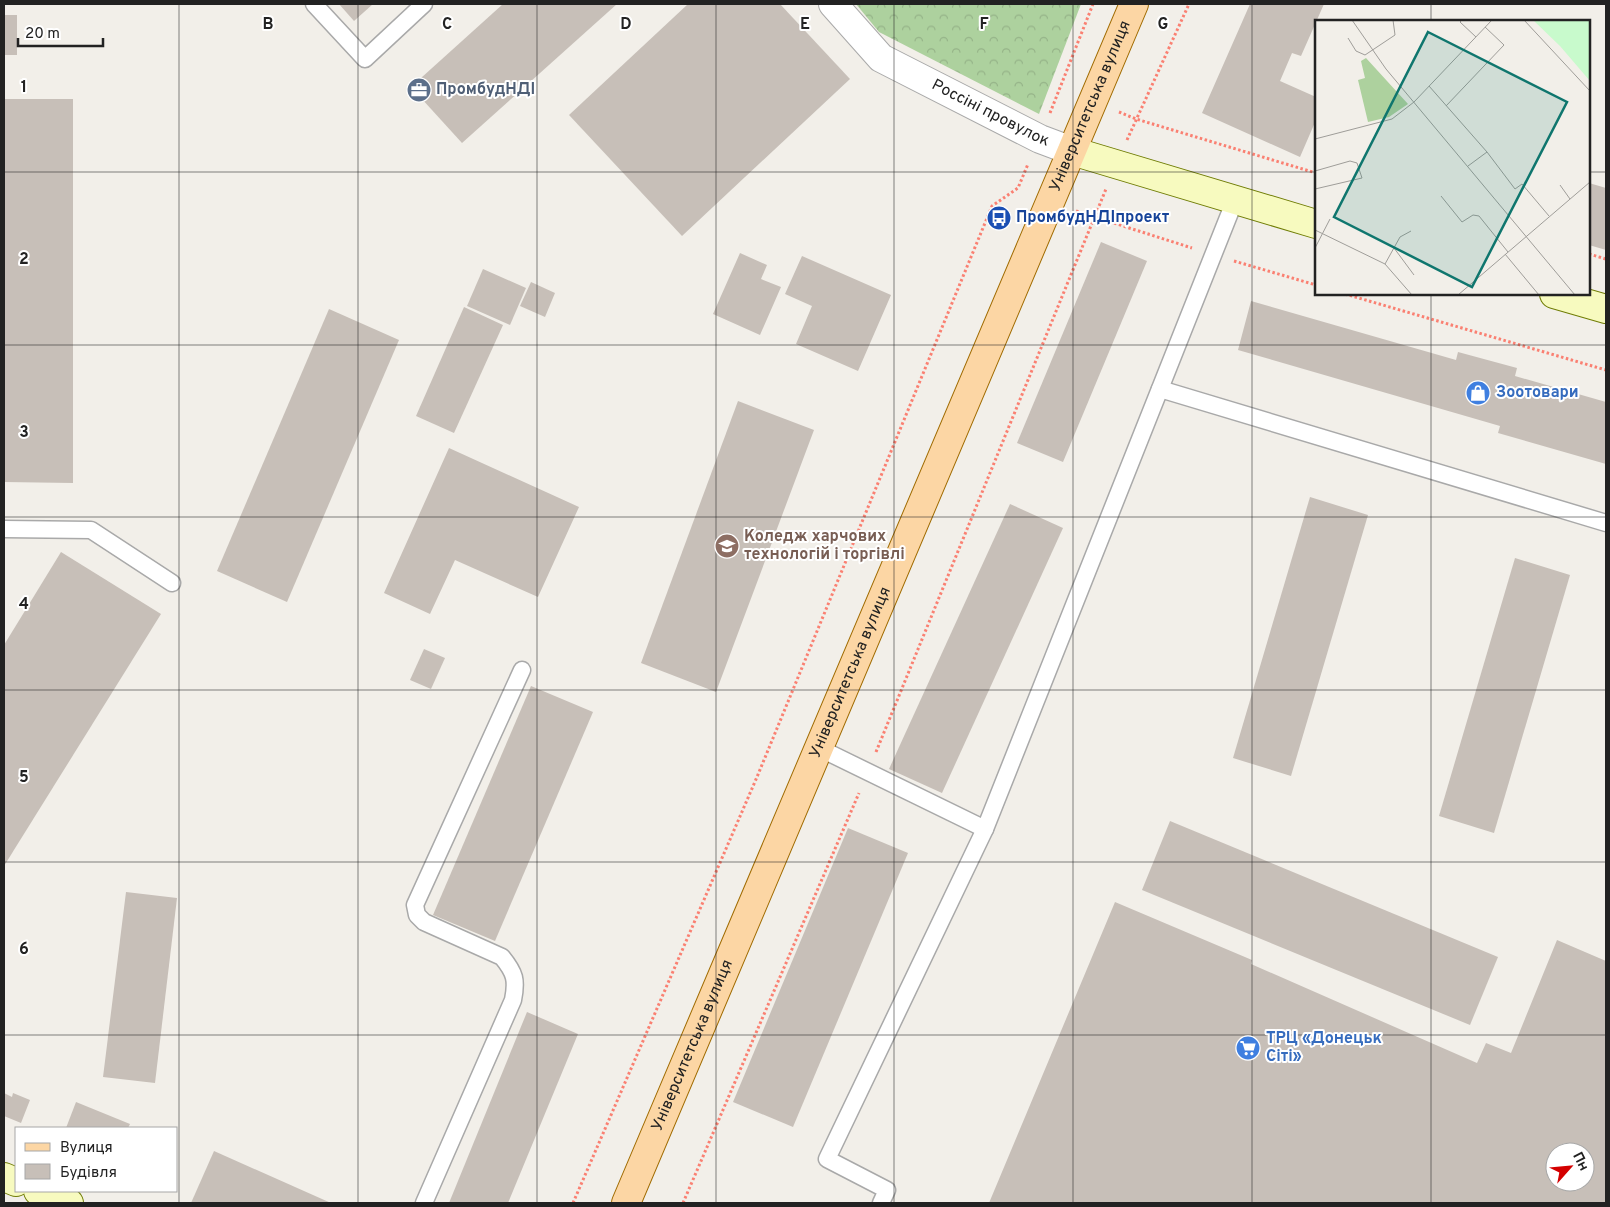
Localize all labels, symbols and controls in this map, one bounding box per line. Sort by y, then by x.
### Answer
scale bar [18,15,102,47]
text: B [262,15,274,35]
text: C [442,15,452,35]
text: D [620,15,632,35]
text: E [800,15,810,35]
text: F [979,15,989,35]
text: G [1158,15,1168,35]
street label: Університетська вулиця [1045,18,1136,195]
inset map [1315,20,1590,295]
text: 20 m [25,25,60,44]
street label: Россіні провулок [928,75,1052,152]
office icon: ПромбудНДІ [406,77,432,103]
text: 1 [21,78,27,98]
place label: ПромбудНДІ [436,80,535,100]
bus stop icon: ПромбудНДІпроект [986,205,1012,231]
place label: ПромбудНДІпроект [1016,208,1170,228]
text: 2 [19,250,29,270]
shop icon: Зоотовари [1465,380,1491,406]
place label: Зоотовари [1496,383,1579,403]
text: 3 [19,423,29,443]
place label: Коледж харчових технологій і торгівлі [744,527,905,565]
school or university icon: Коледж харчових технологій і торгівлі [714,533,740,559]
street label: Університетська вулиця [806,584,896,761]
text: 4 [19,595,29,615]
text: 5 [19,768,29,788]
text: 6 [19,940,29,960]
street label: Університетська вулиця [648,957,738,1134]
place label: ТРЦ «Донецьк Сіті» [1266,1029,1382,1067]
supermarket icon: ТРЦ «Донецьк Сіті» [1235,1035,1261,1061]
legend [15,1127,178,1192]
text: Вулиця [60,1139,113,1158]
north arrow [1545,1142,1595,1192]
text: Пн [1568,1150,1592,1174]
text: Будівля [60,1164,117,1183]

